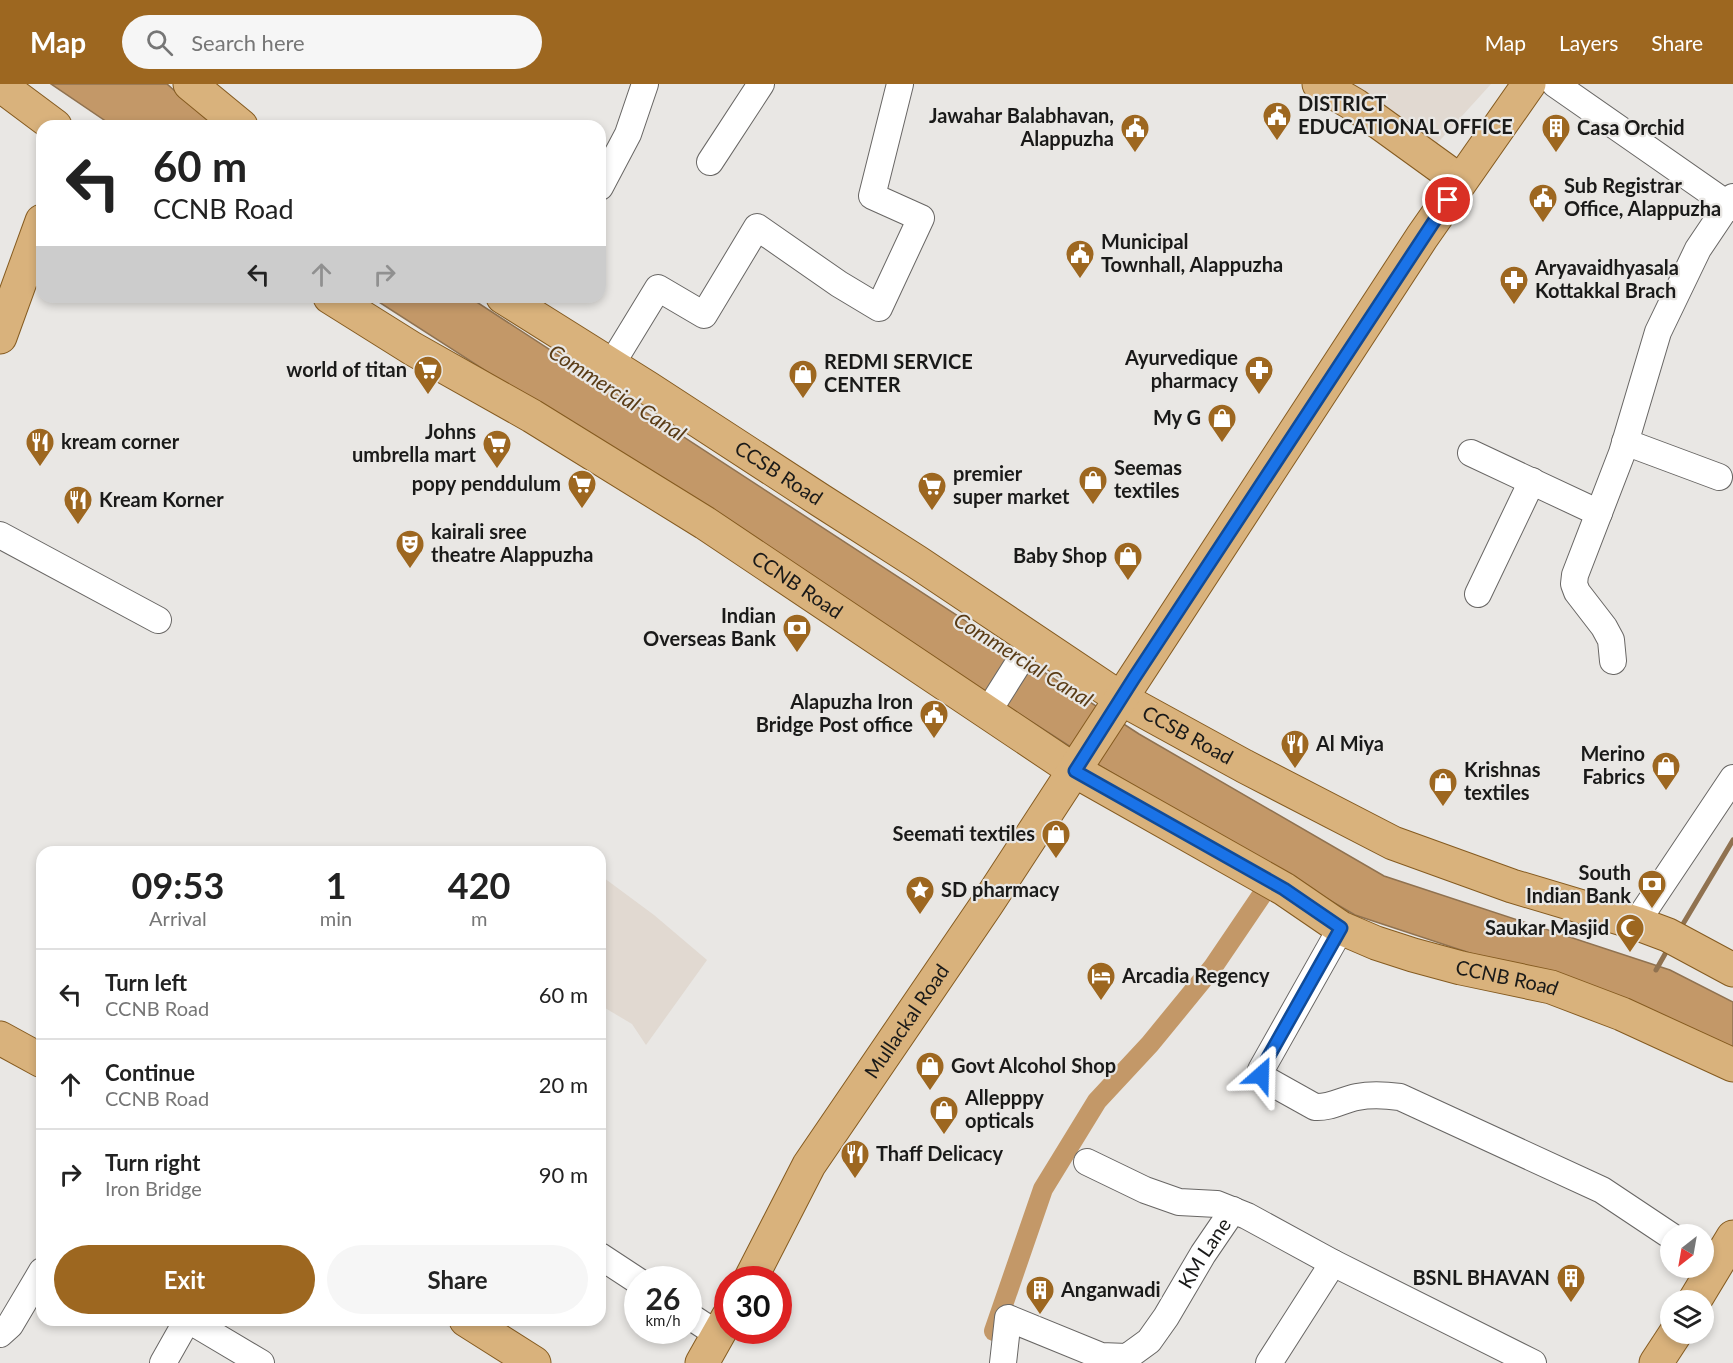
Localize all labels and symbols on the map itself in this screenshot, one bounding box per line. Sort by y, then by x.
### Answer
place label: DISTRICT EDUCATIONAL OFFICE [1298,91,1513,138]
public building icon: DISTRICT EDUCATIONAL OFFICE [1261,100,1293,142]
place label: Jawahar Balabhavan, Alappuzha [929,103,1114,150]
public building icon: Jawahar Balabhavan, Alappuzha [1119,112,1151,154]
building icon: Casa Orchid [1540,112,1572,154]
place label: Casa Orchid [1577,115,1685,139]
place label: Sub Registrar Office, Alappuzha [1564,173,1721,220]
pin [1422,174,1473,225]
public building icon: Sub Registrar Office, Alappuzha [1527,182,1559,224]
place label: Municipal Townhall, Alappuzha [1101,229,1283,276]
public building icon: Municipal Townhall, Alappuzha [1064,238,1096,280]
place label: Aryavaidhyasala Kottakkal Brach [1534,255,1679,302]
pharmacy icon: Aryavaidhyasala Kottakkal Brach [1498,264,1530,306]
water label: Commercial Canal [544,338,691,446]
place label: Ayurvedique pharmacy [1124,345,1238,392]
place label: REDMI SERVICE CENTER [824,349,973,396]
supermarket icon: world of titan [412,354,444,396]
pharmacy icon: Ayurvedique pharmacy [1243,354,1275,396]
place label: world of titan [286,357,407,381]
shop icon: REDMI SERVICE CENTER [787,358,819,400]
shop icon: My G [1206,402,1238,444]
place label: My G [1153,405,1201,429]
place label: Johns umbrella mart [352,419,477,466]
restaurant icon: kream corner [24,426,56,468]
supermarket icon: Johns umbrella mart [481,428,513,470]
place label: kream corner [61,429,180,453]
street label: CCSB Road [731,435,827,509]
place label: Seemas textiles [1114,455,1182,502]
place label: premier super market [953,461,1070,508]
shop icon: Seemas textiles [1077,464,1109,506]
supermarket icon: popy penddulum [566,468,598,510]
supermarket icon: premier super market [916,470,948,512]
place label: popy penddulum [412,471,561,495]
restaurant icon: Kream Korner [62,484,94,526]
place label: Kream Korner [99,487,224,511]
place label: kairali sree theatre Alappuzha [431,519,594,566]
theatre icon: kairali sree theatre Alappuzha [394,528,426,570]
shop icon: Baby Shop [1112,540,1144,582]
place label: Baby Shop [1013,543,1107,567]
street label: CCNB Road [748,545,848,623]
place label: Indian Overseas Bank [643,603,776,650]
water label: Commercial Canal [950,606,1098,711]
bank icon: Indian Overseas Bank [781,612,813,654]
place label: Alapuzha Iron Bridge Post office [756,689,913,736]
public building icon: Alapuzha Iron Bridge Post office [918,698,950,740]
street label: CCSB Road [1139,700,1238,769]
restaurant icon: Al Miya [1279,728,1311,770]
place label: Al Miya [1315,731,1384,755]
place label: Merino Fabrics [1580,741,1645,788]
shop icon: Merino Fabrics [1650,750,1682,792]
place label: Krishnas textiles [1464,757,1541,804]
shop icon: Krishnas textiles [1427,766,1459,808]
shop icon: Seemati textiles [1040,818,1072,860]
place label: Seemati textiles [893,821,1035,845]
place label: South Indian Bank [1526,860,1631,907]
bank icon: South Indian Bank [1636,868,1668,910]
place icon: SD pharmacy [904,874,936,916]
place label: SD pharmacy [941,877,1060,901]
mosque icon: Saukar Masjid [1614,912,1646,954]
place label: Saukar Masjid [1485,915,1609,939]
street label: CCNB Road [1454,954,1562,1000]
street label: Mullackal Road [859,959,953,1083]
hotel icon: Arcadia Regency [1085,960,1117,1002]
place label: Arcadia Regency [1121,963,1270,987]
position arrow [1229,1043,1293,1107]
shop icon: Govt Alcohol Shop [914,1050,946,1092]
place label: Govt Alcohol Shop [951,1053,1116,1077]
place label: Allepppy opticals [964,1085,1044,1132]
shop icon: Allepppy opticals [928,1094,960,1136]
restaurant icon: Thaff Delicacy [839,1138,871,1180]
place label: Thaff Delicacy [876,1141,1003,1165]
street label: KM Lane [1173,1213,1235,1292]
north arrow [1660,1224,1714,1278]
building icon: BSNL BHAVAN [1555,1262,1587,1304]
place label: BSNL BHAVAN [1412,1265,1550,1289]
speed limit sign: 30 [714,1266,792,1344]
building icon: Anganwadi [1024,1274,1056,1316]
place label: Anganwadi [1060,1277,1161,1301]

